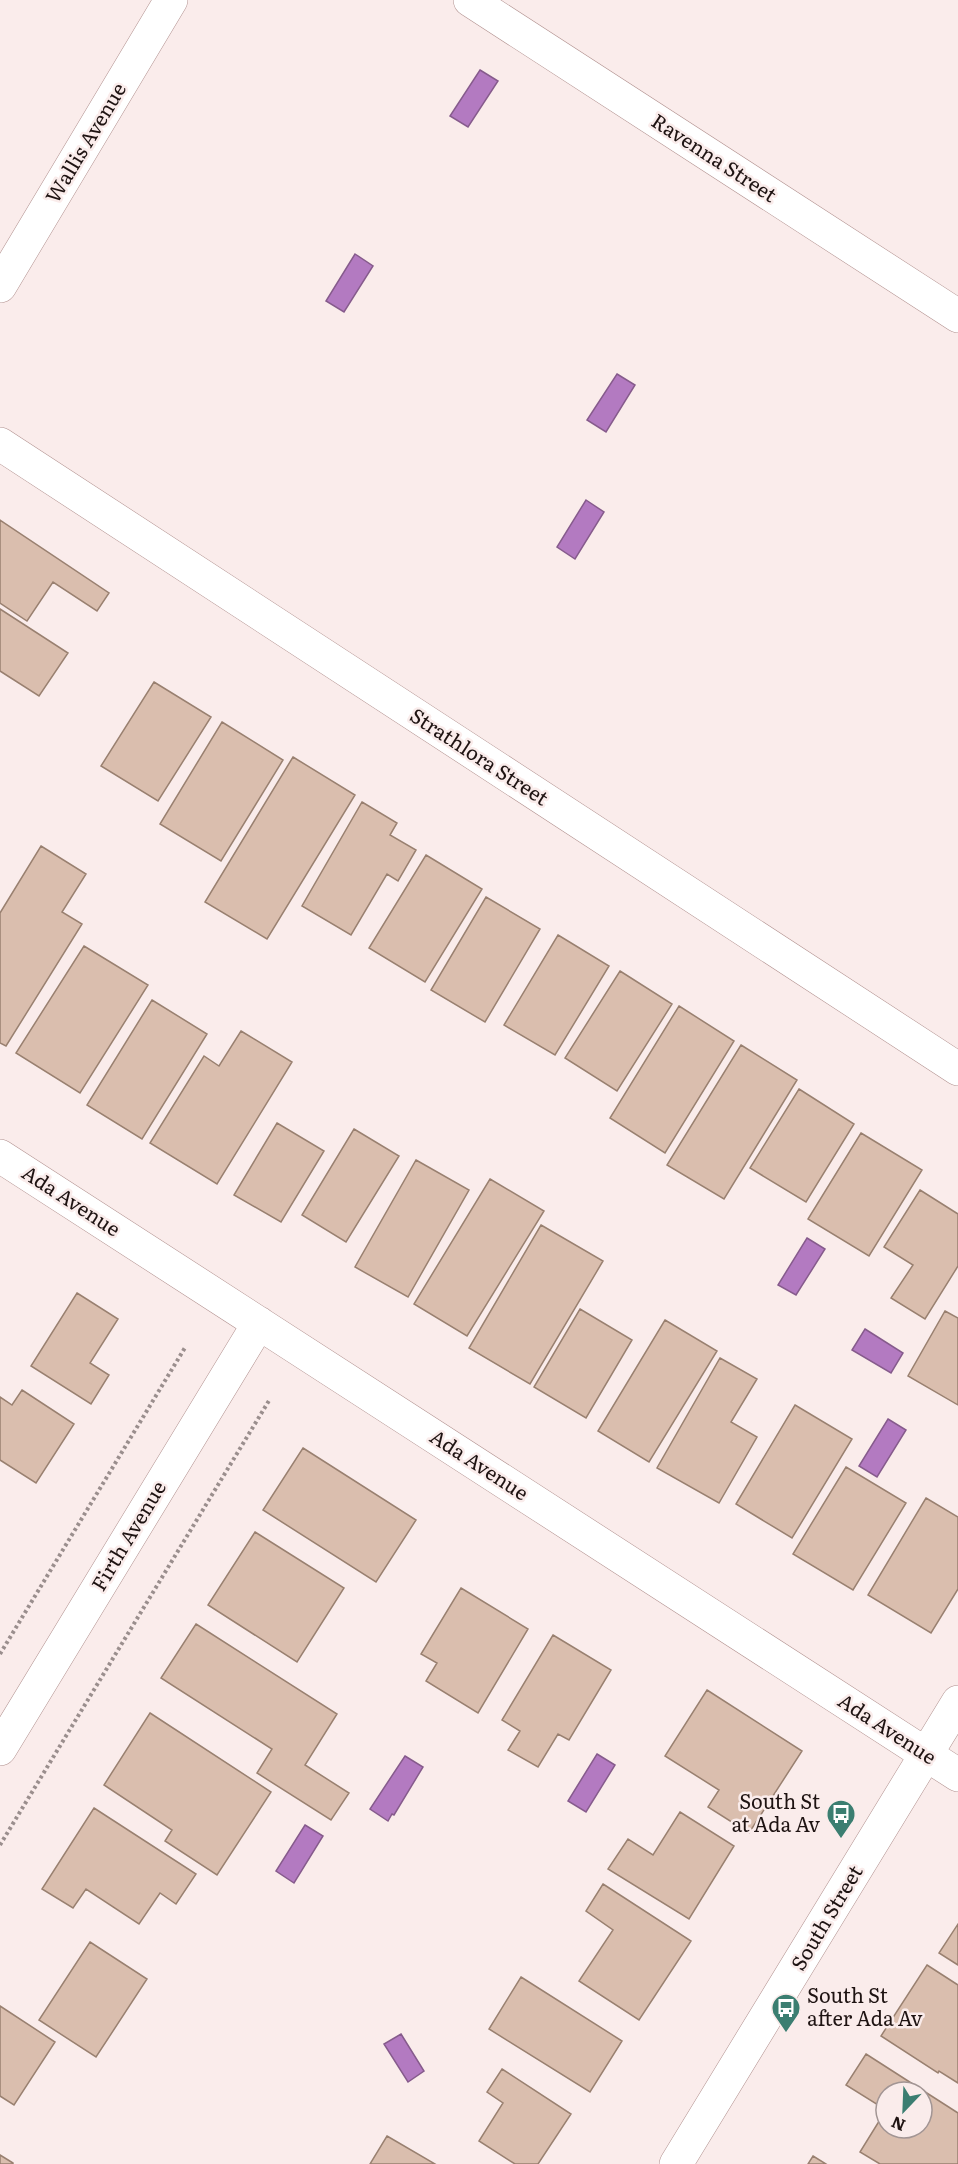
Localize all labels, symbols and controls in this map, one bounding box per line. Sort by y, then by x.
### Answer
street label: Wallis Avenue [36,76,132,208]
street label: Ravenna Street [647,105,784,208]
street label: Strathlora Street [405,699,555,811]
street label: Ada Avenue [17,1156,127,1242]
street label: Ada Avenue [425,1420,535,1506]
street label: Firth Avenue [83,1474,172,1596]
street label: Ada Avenue [833,1684,943,1770]
place label: South St at Ada Av [731,1785,820,1838]
bus stop icon: South St at Ada Av [825,1798,857,1840]
street label: South Street [782,1859,869,1975]
place label: South St after Ada Av [807,1979,923,2032]
bus stop icon: South St after Ada Av [770,1992,802,2034]
north arrow [874,2080,934,2140]
text: N [887,2111,909,2138]

